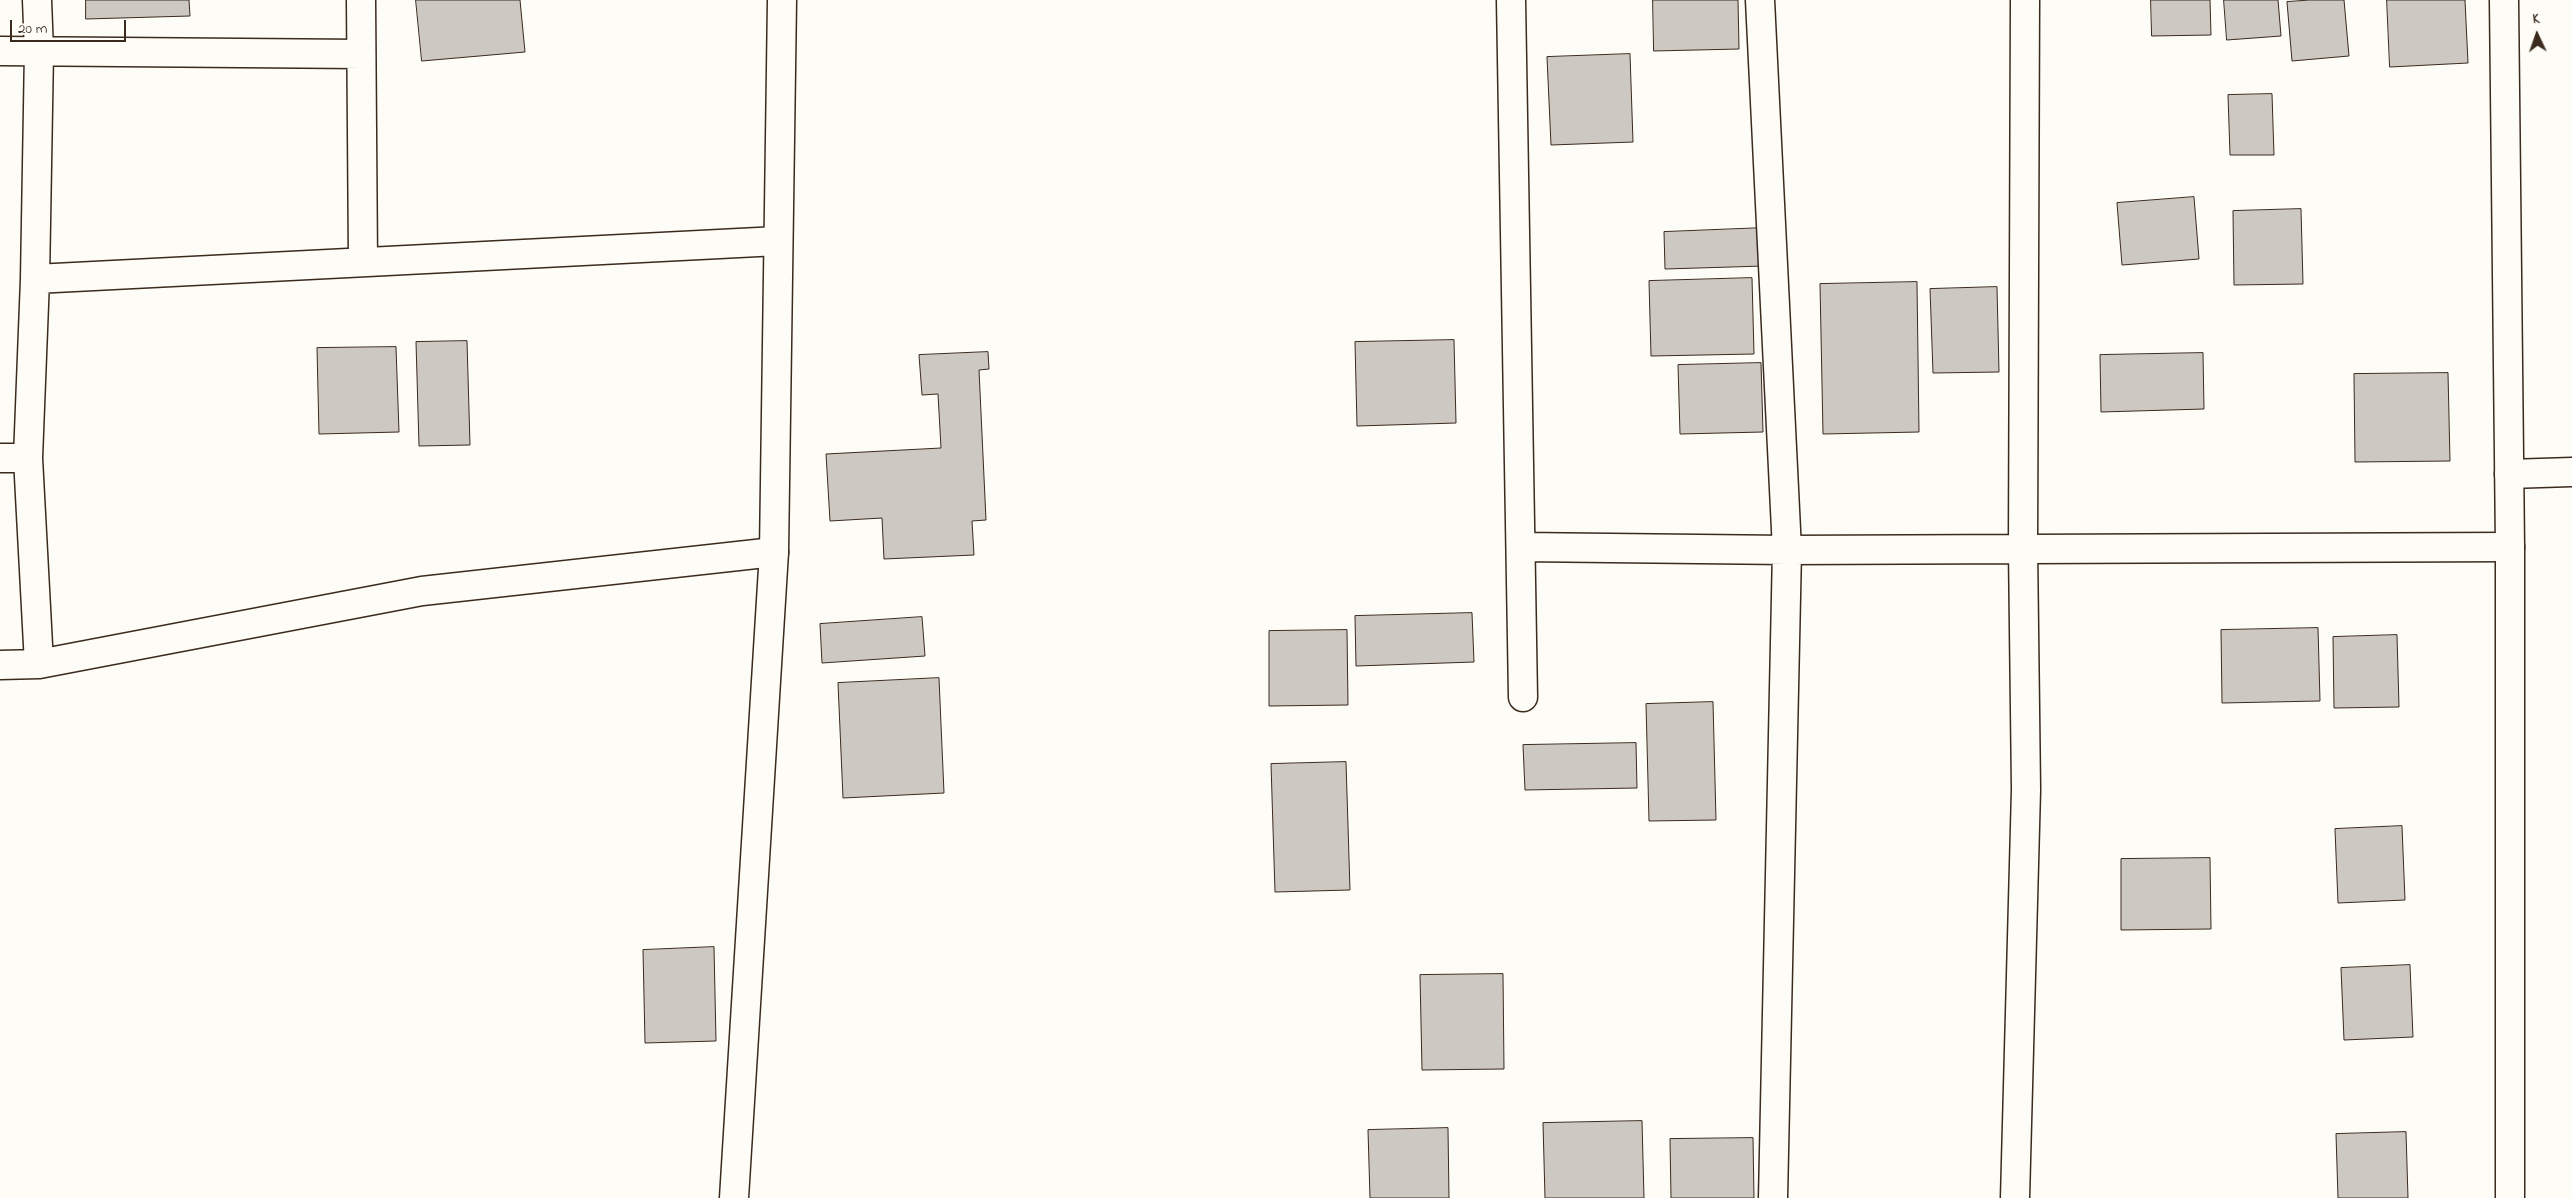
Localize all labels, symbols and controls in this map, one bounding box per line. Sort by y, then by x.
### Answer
text: K [2532,9,2540,30]
scale bar [12,10,129,42]
north arrow [2512,10,2562,60]
text: 20 m [18,18,47,40]

